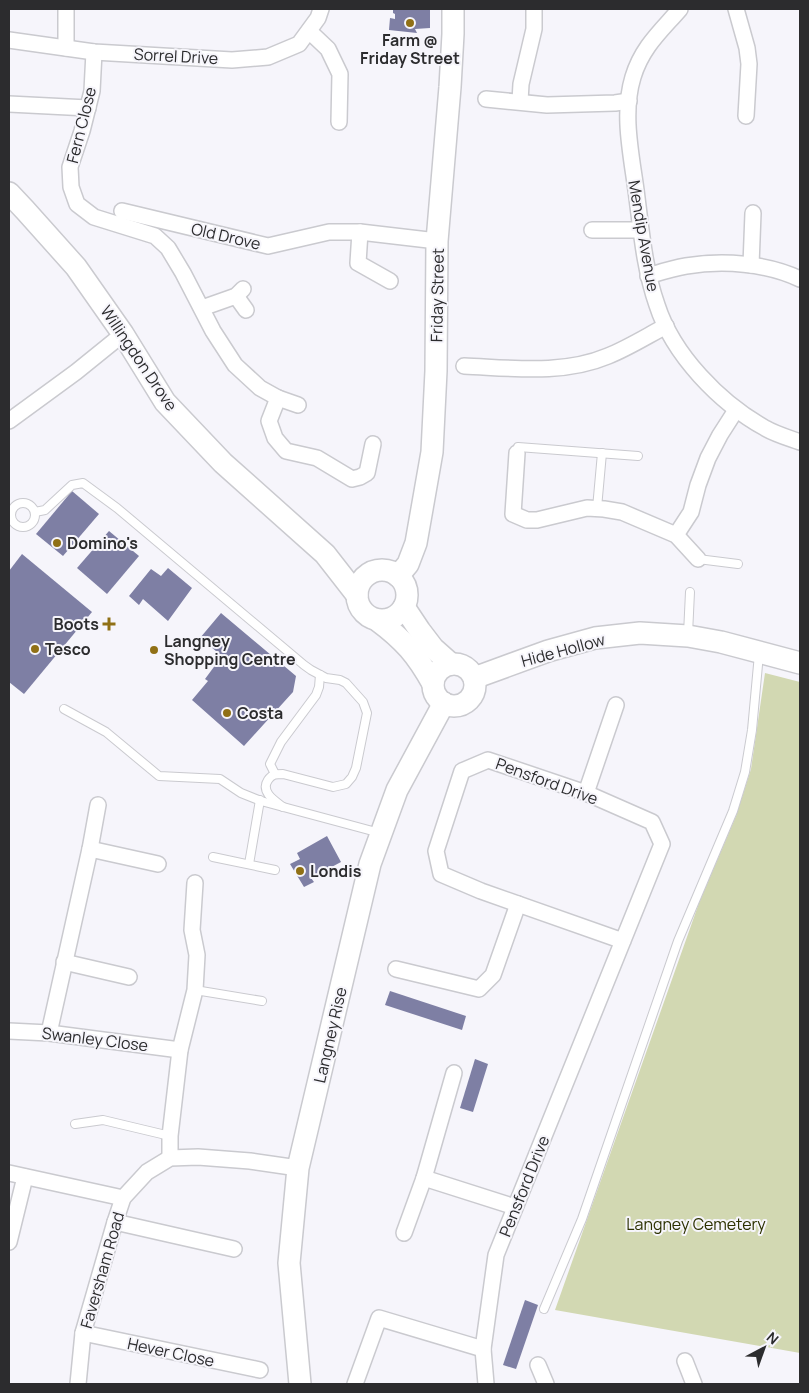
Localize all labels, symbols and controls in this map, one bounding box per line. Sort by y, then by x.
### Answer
marker: Farm @ Friday Street [404,17,416,29]
place label: Farm @ Friday Street [360,29,460,69]
street label: Sorrel Drive [133,43,219,69]
street label: Fern Close [61,85,101,165]
street label: Mendip Avenue [623,179,665,293]
street label: Old Drove [189,217,263,255]
street label: Friday Street [425,248,449,342]
street label: Willingdon Drove [96,301,182,415]
place label: Domino's [67,532,138,554]
marker: Domino's [51,537,63,549]
place label: Boots [54,613,99,635]
marker: Boots [103,618,115,630]
street label: Hide Hollow [519,628,607,672]
place label: Langney Shopping Centre [164,630,296,670]
place label: Tesco [45,638,91,660]
marker: Tesco [29,643,41,655]
marker: Langney Shopping Centre [148,644,160,656]
place label: Costa [237,702,283,724]
marker: Costa [221,707,233,719]
street label: Pensford Drive [493,752,601,810]
place label: Londis [310,860,362,882]
marker: Londis [294,865,306,877]
street label: Langney Rise [308,985,352,1085]
street label: Swanley Close [41,1022,149,1056]
street label: Pensford Drive [494,1132,554,1240]
street label: Faversham Road [75,1209,129,1331]
park label: Langney Cemetery [626,1213,766,1235]
north arrow [739,1323,789,1373]
text: N [763,1327,783,1348]
street label: Hever Close [125,1332,217,1372]

